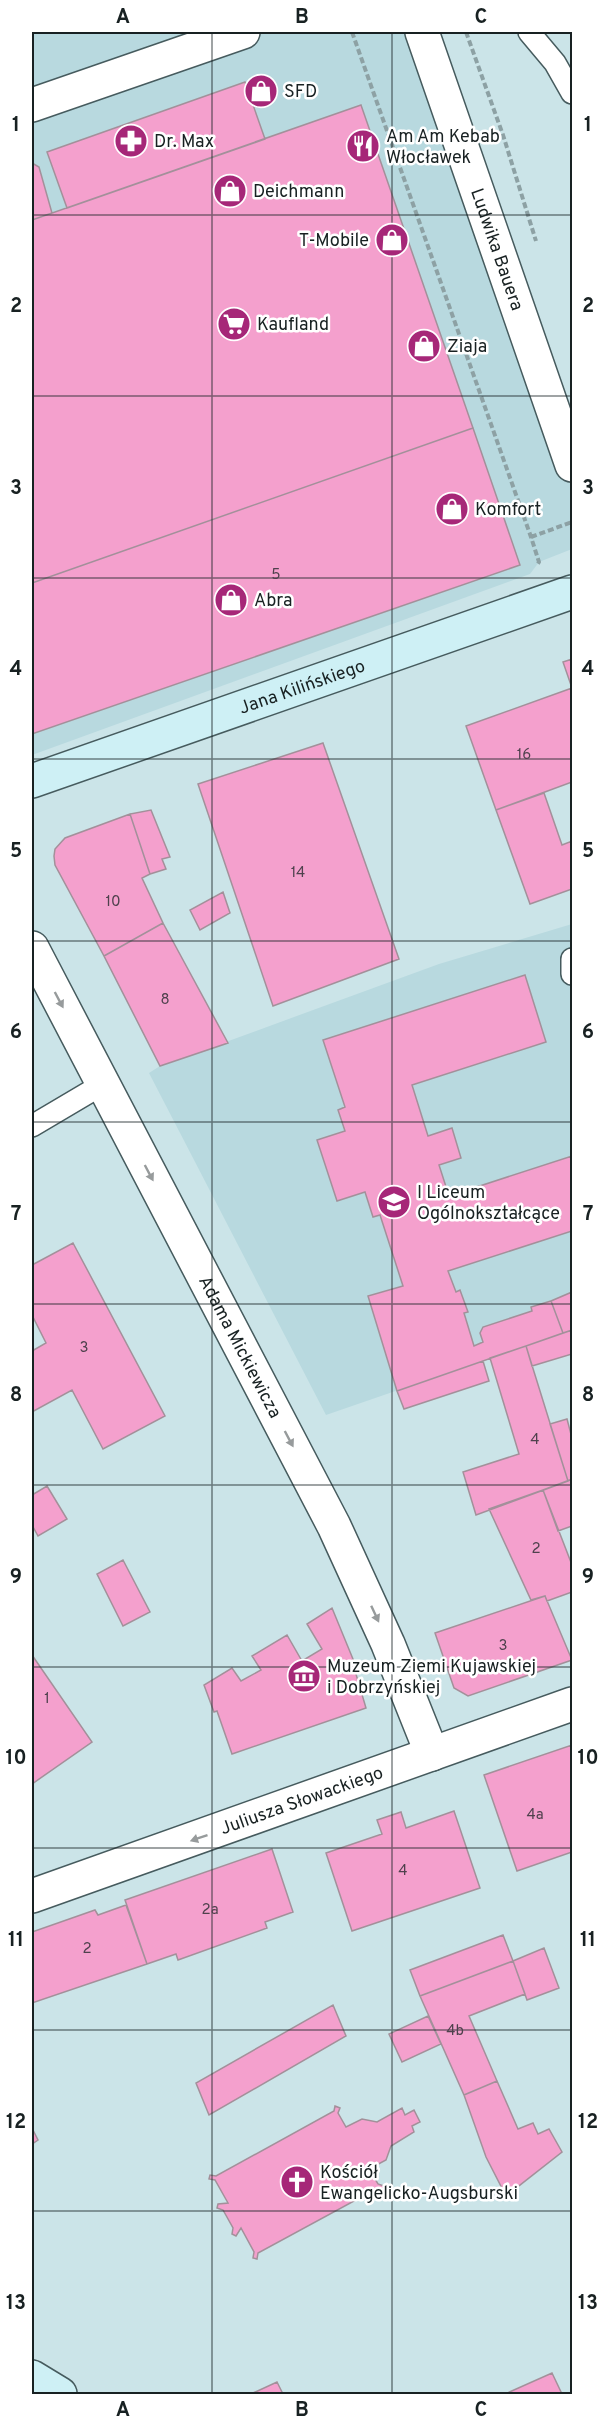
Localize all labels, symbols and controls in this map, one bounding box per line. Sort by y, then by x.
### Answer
text: A [116,5,130,31]
text: B [295,5,309,31]
text: C [475,5,487,31]
shop icon: SFD [243,73,279,109]
place label: SFD [284,81,317,104]
text: 1 [12,113,20,139]
text: 1 [584,113,592,139]
pharmacy icon: Dr. Max [113,123,149,159]
place label: Am Am Kebab Włocławek [386,126,500,170]
restaurant icon: Am Am Kebab Włocławek [345,128,381,164]
place label: Dr. Max [154,131,214,154]
shop icon: Deichmann [212,173,248,209]
place label: Deichmann [253,181,344,204]
street label: Ludwika Bauera [464,186,528,314]
shop icon: T-Mobile [374,222,410,258]
place label: T-Mobile [299,230,369,253]
text: 2 [10,294,22,320]
text: 2 [582,294,594,320]
supermarket icon: Kaufland [216,306,252,342]
place label: Kaufland [257,314,329,337]
shop icon: Ziaja [406,328,442,364]
place label: Ziaja [447,336,487,359]
text: 3 [10,476,22,502]
text: 3 [582,476,594,502]
shop icon: Komfort [434,491,470,527]
place label: Komfort [475,499,541,522]
house number: 5 [271,566,281,585]
shop icon: Abra [213,582,249,618]
place label: Abra [254,590,292,613]
street label: Jana Kilińskiego [236,655,369,721]
text: 4 [10,657,22,683]
text: 4 [582,657,594,683]
house number: 16 [517,746,531,765]
text: 5 [10,839,22,865]
text: 5 [582,839,594,865]
house number: 14 [291,864,305,883]
house number: 10 [105,893,121,912]
house number: 8 [160,991,170,1010]
one-way arrow [54,992,64,1009]
text: 6 [10,1020,22,1046]
text: 6 [582,1020,594,1046]
one-way arrow [144,1165,154,1182]
place label: I Liceum Ogólnokształcące [417,1182,560,1226]
school or university icon: I Liceum Ogólnokształcące [376,1184,412,1220]
text: 7 [11,1202,21,1228]
text: 7 [583,1202,593,1228]
street label: Adama Mickiewicza [192,1272,286,1423]
house number: 3 [79,1339,89,1358]
text: 8 [10,1383,22,1409]
text: 8 [582,1383,594,1409]
one-way arrow [284,1430,294,1447]
house number: 4 [530,1431,540,1450]
house number: 2 [531,1540,541,1559]
text: 9 [10,1565,22,1591]
text: 9 [582,1565,594,1591]
one-way arrow [370,1605,379,1622]
house number: 3 [498,1637,508,1656]
place label: Muzeum Ziemi Kujawskiej i Dobrzyńskiej [327,1656,536,1700]
museum icon: Muzeum Ziemi Kujawskiej i Dobrzyńskiej [286,1658,322,1694]
house number: 1 [44,1690,50,1709]
text: 10 [5,1746,27,1772]
text: 10 [577,1746,599,1772]
street label: Juliusza Słowackiego [217,1762,387,1841]
house number: 4a [526,1806,544,1825]
one-way arrow [190,1833,208,1843]
house number: 4 [398,1862,408,1881]
house number: 2a [201,1901,219,1920]
text: 11 [8,1928,24,1954]
text: 11 [580,1928,596,1954]
house number: 2 [82,1940,92,1959]
house number: 4b [446,2022,464,2041]
text: 12 [6,2110,26,2136]
text: 12 [578,2110,598,2136]
place label: Kościół Ewangelicko-Augsburski [320,2162,518,2206]
church icon: Kościół Ewangelicko-Augsburski [279,2164,315,2200]
text: 13 [6,2291,26,2317]
text: 13 [578,2291,598,2317]
text: A [116,2398,130,2424]
text: B [295,2398,309,2424]
text: C [475,2398,487,2424]

